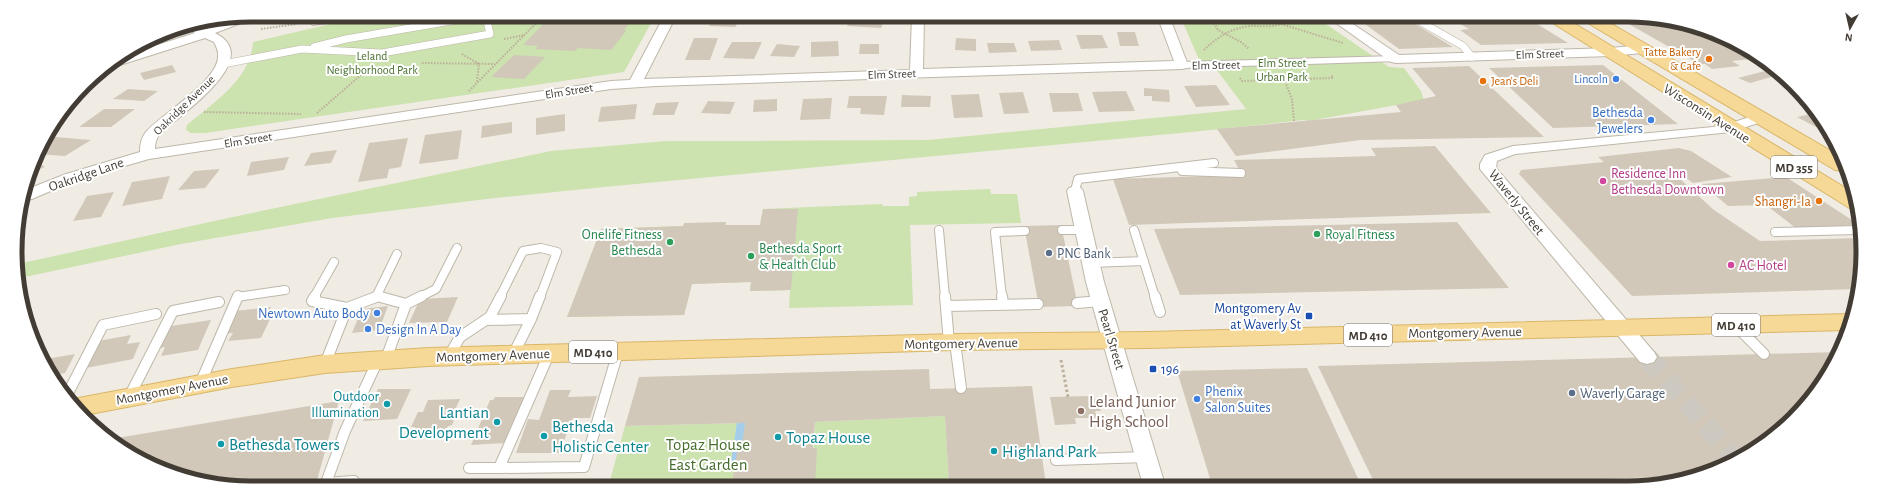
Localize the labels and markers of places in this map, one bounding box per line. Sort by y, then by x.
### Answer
place label: Tatte Bakery & Cafe [1643,46,1701,72]
marker: Tatte Bakery & Cafe [1704,54,1714,64]
place label: Lincoln [1574,73,1608,85]
marker: Lincoln [1611,74,1621,84]
place label: Jean's Deli [1491,75,1538,87]
marker: Jean's Deli [1478,76,1488,86]
place label: Bethesda Jewelers [1592,106,1644,136]
marker: Bethesda Jewelers [1646,115,1656,125]
place label: Residence Inn Bethesda Downtown [1611,167,1724,197]
marker: Residence Inn Bethesda Downtown [1598,176,1608,186]
place label: Shangri-la [1755,195,1812,209]
marker: Shangri-la [1814,196,1824,206]
place label: Onelife Fitness Bethesda [582,228,663,258]
place label: Royal Fitness [1325,228,1395,242]
marker: Royal Fitness [1312,229,1322,239]
marker: Onelife Fitness Bethesda [665,237,675,247]
place label: Bethesda Sport & Health Club [759,242,842,272]
place label: PNC Bank [1057,247,1111,261]
marker: PNC Bank [1044,248,1054,258]
marker: Bethesda Sport & Health Club [746,251,756,261]
place label: AC Hotel [1739,259,1787,273]
marker: AC Hotel [1726,260,1736,270]
place label: Montgomery Av at Waverly St [1214,302,1302,332]
place label: Newtown Auto Body [258,307,369,321]
marker: Newtown Auto Body [372,308,382,318]
marker: Montgomery Av at Waverly St [1304,311,1314,321]
place label: Design In A Day [376,323,461,337]
marker: Design In A Day [363,324,373,334]
place label: 196 [1161,363,1179,377]
marker: 196 [1148,364,1158,374]
place label: Phenix Salon Suites [1205,385,1271,415]
place label: Waverly Garage [1580,387,1665,401]
marker: Waverly Garage [1567,388,1577,398]
place label: Outdoor Illumination [311,390,379,420]
place label: Leland Junior High School [1089,393,1177,430]
marker: Phenix Salon Suites [1192,394,1202,404]
marker: Outdoor Illumination [382,399,392,409]
place label: Lantian Development [399,404,490,441]
marker: Leland Junior High School [1076,406,1086,416]
marker: Lantian Development [492,417,502,427]
place label: Bethesda Holistic Center [552,418,649,455]
place label: Topaz House [786,429,870,446]
marker: Bethesda Holistic Center [539,431,549,441]
marker: Topaz House [773,432,783,442]
place label: Bethesda Towers [229,436,340,453]
marker: Bethesda Towers [216,439,226,449]
place label: Highland Park [1002,443,1097,460]
marker: Highland Park [989,446,999,456]

